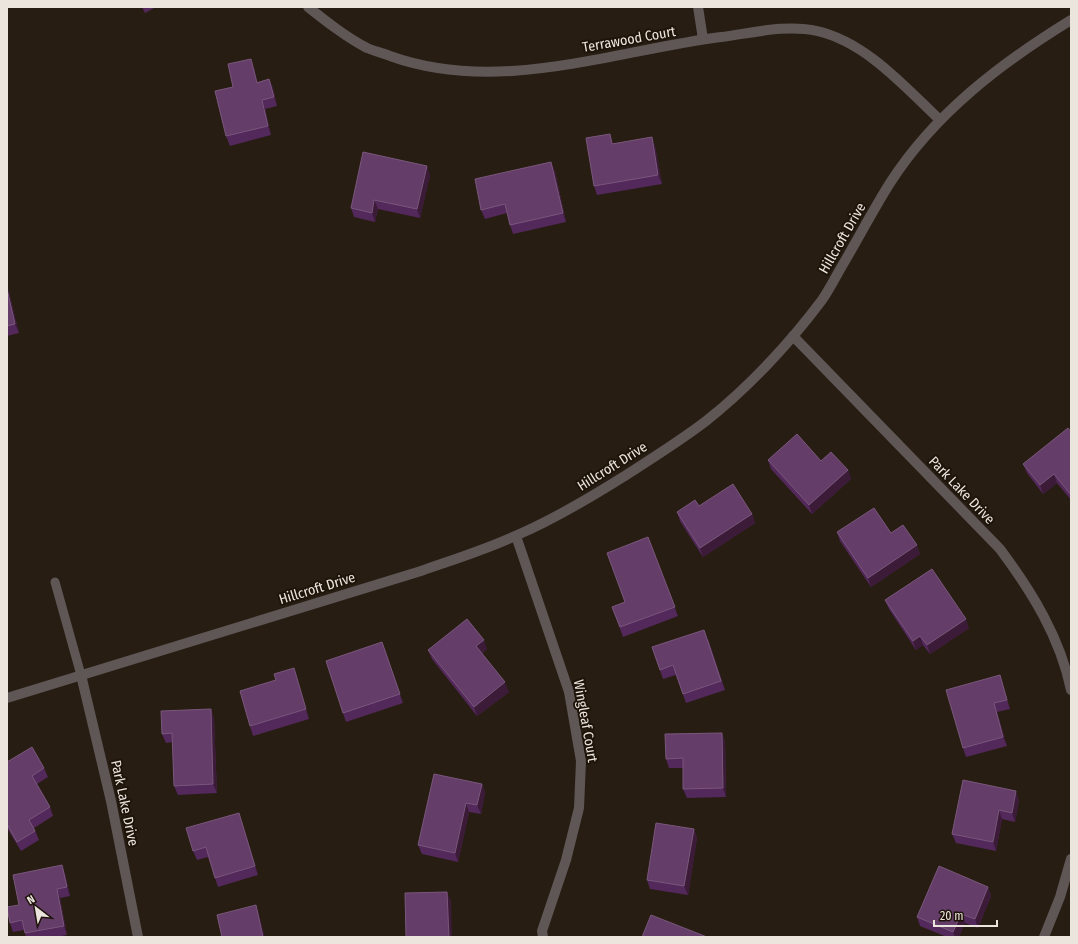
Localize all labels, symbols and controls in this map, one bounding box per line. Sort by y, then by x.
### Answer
street label: Terrawood Court [581,23,677,56]
street label: Hillcroft Drive [815,200,870,277]
street label: Hillcroft Drive [574,438,650,495]
street label: Park Lake Drive [925,453,998,528]
street label: Hillcroft Drive [277,569,357,608]
street label: Wingleaf Court [570,678,601,764]
street label: Park Lake Drive [107,759,142,848]
north arrow [16,888,56,928]
text: N [25,893,37,907]
scale bar [934,902,997,928]
text: 20 m [940,909,964,923]

